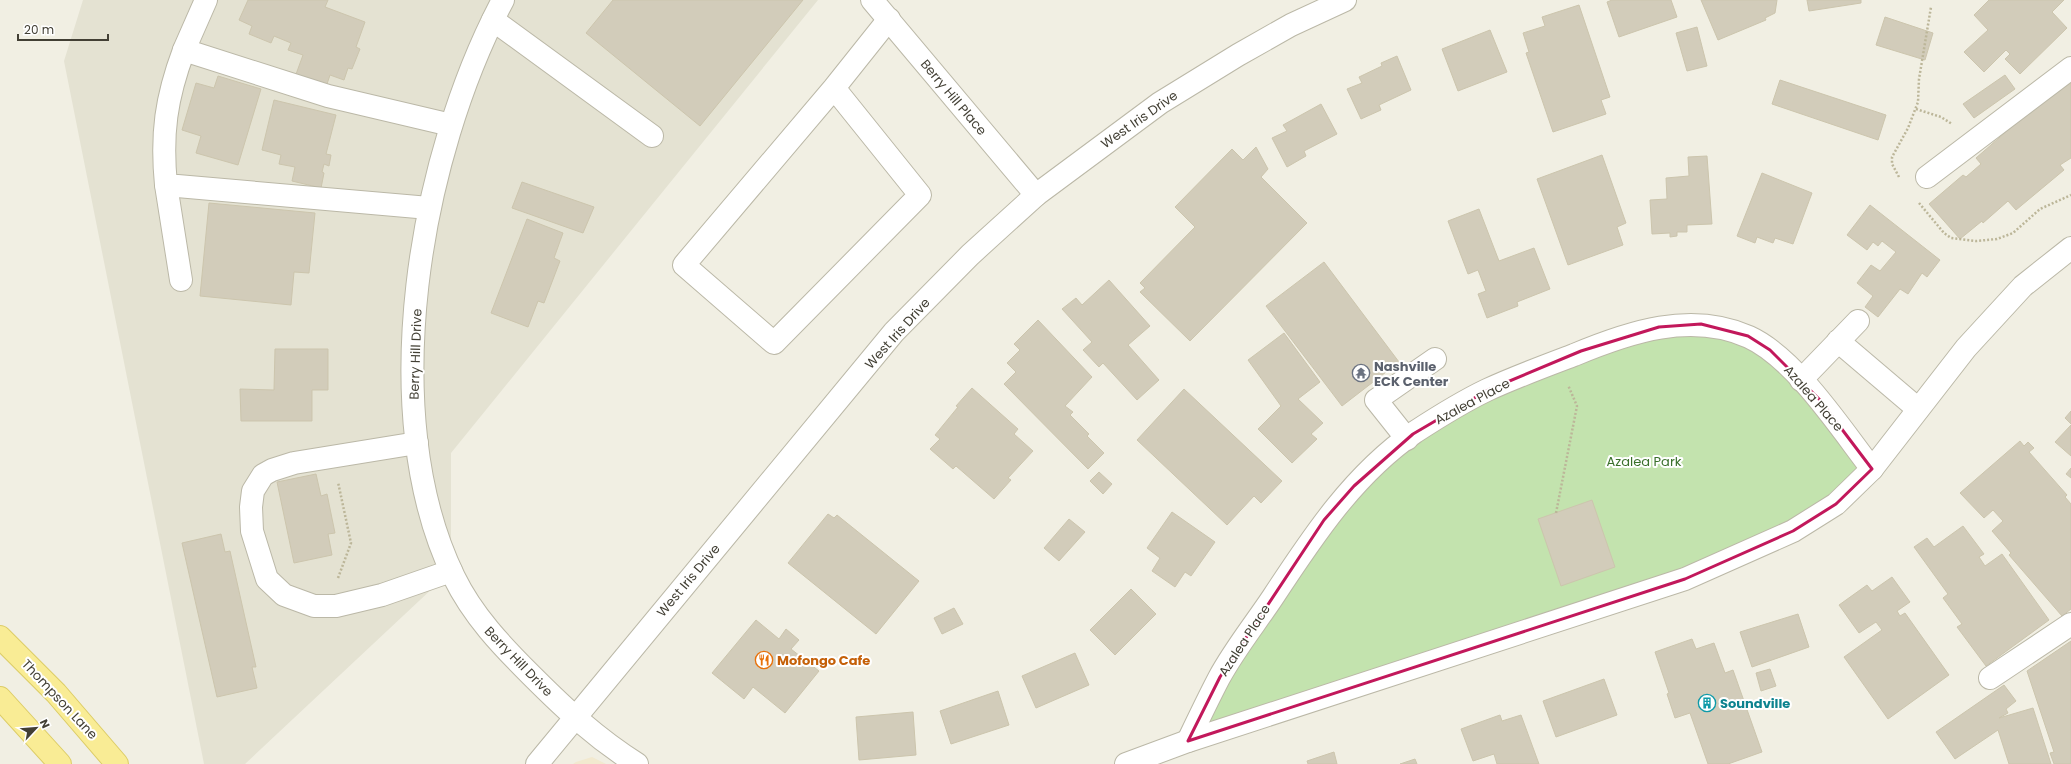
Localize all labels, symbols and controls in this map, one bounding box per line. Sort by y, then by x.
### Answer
scale bar [18,16,108,42]
text: 20 m [24,21,54,38]
street label: Berry Hill Place [916,55,991,139]
street label: West Iris Drive [1097,86,1182,153]
street label: West Iris Drive [860,294,934,373]
street label: Berry Hill Drive [404,308,427,400]
place label: Nashville ECK Center [1374,357,1449,391]
street label: Azalea Place [1779,361,1848,436]
temple icon: Nashville ECK Center [1351,363,1371,383]
street label: Azalea Place [1431,374,1513,429]
park label: Azalea Park [1607,452,1682,471]
street label: West Iris Drive [652,540,725,621]
street label: Azalea Place [1214,601,1275,680]
street label: Berry Hill Drive [480,622,557,701]
restaurant icon: Mofongo Cafe [754,650,774,670]
place label: Mofongo Cafe [777,651,870,670]
street label: Thompson Lane [17,655,102,744]
building icon: Soundville [1697,693,1717,713]
place label: Soundville [1720,694,1790,713]
north arrow [16,708,56,748]
text: N [36,716,54,731]

